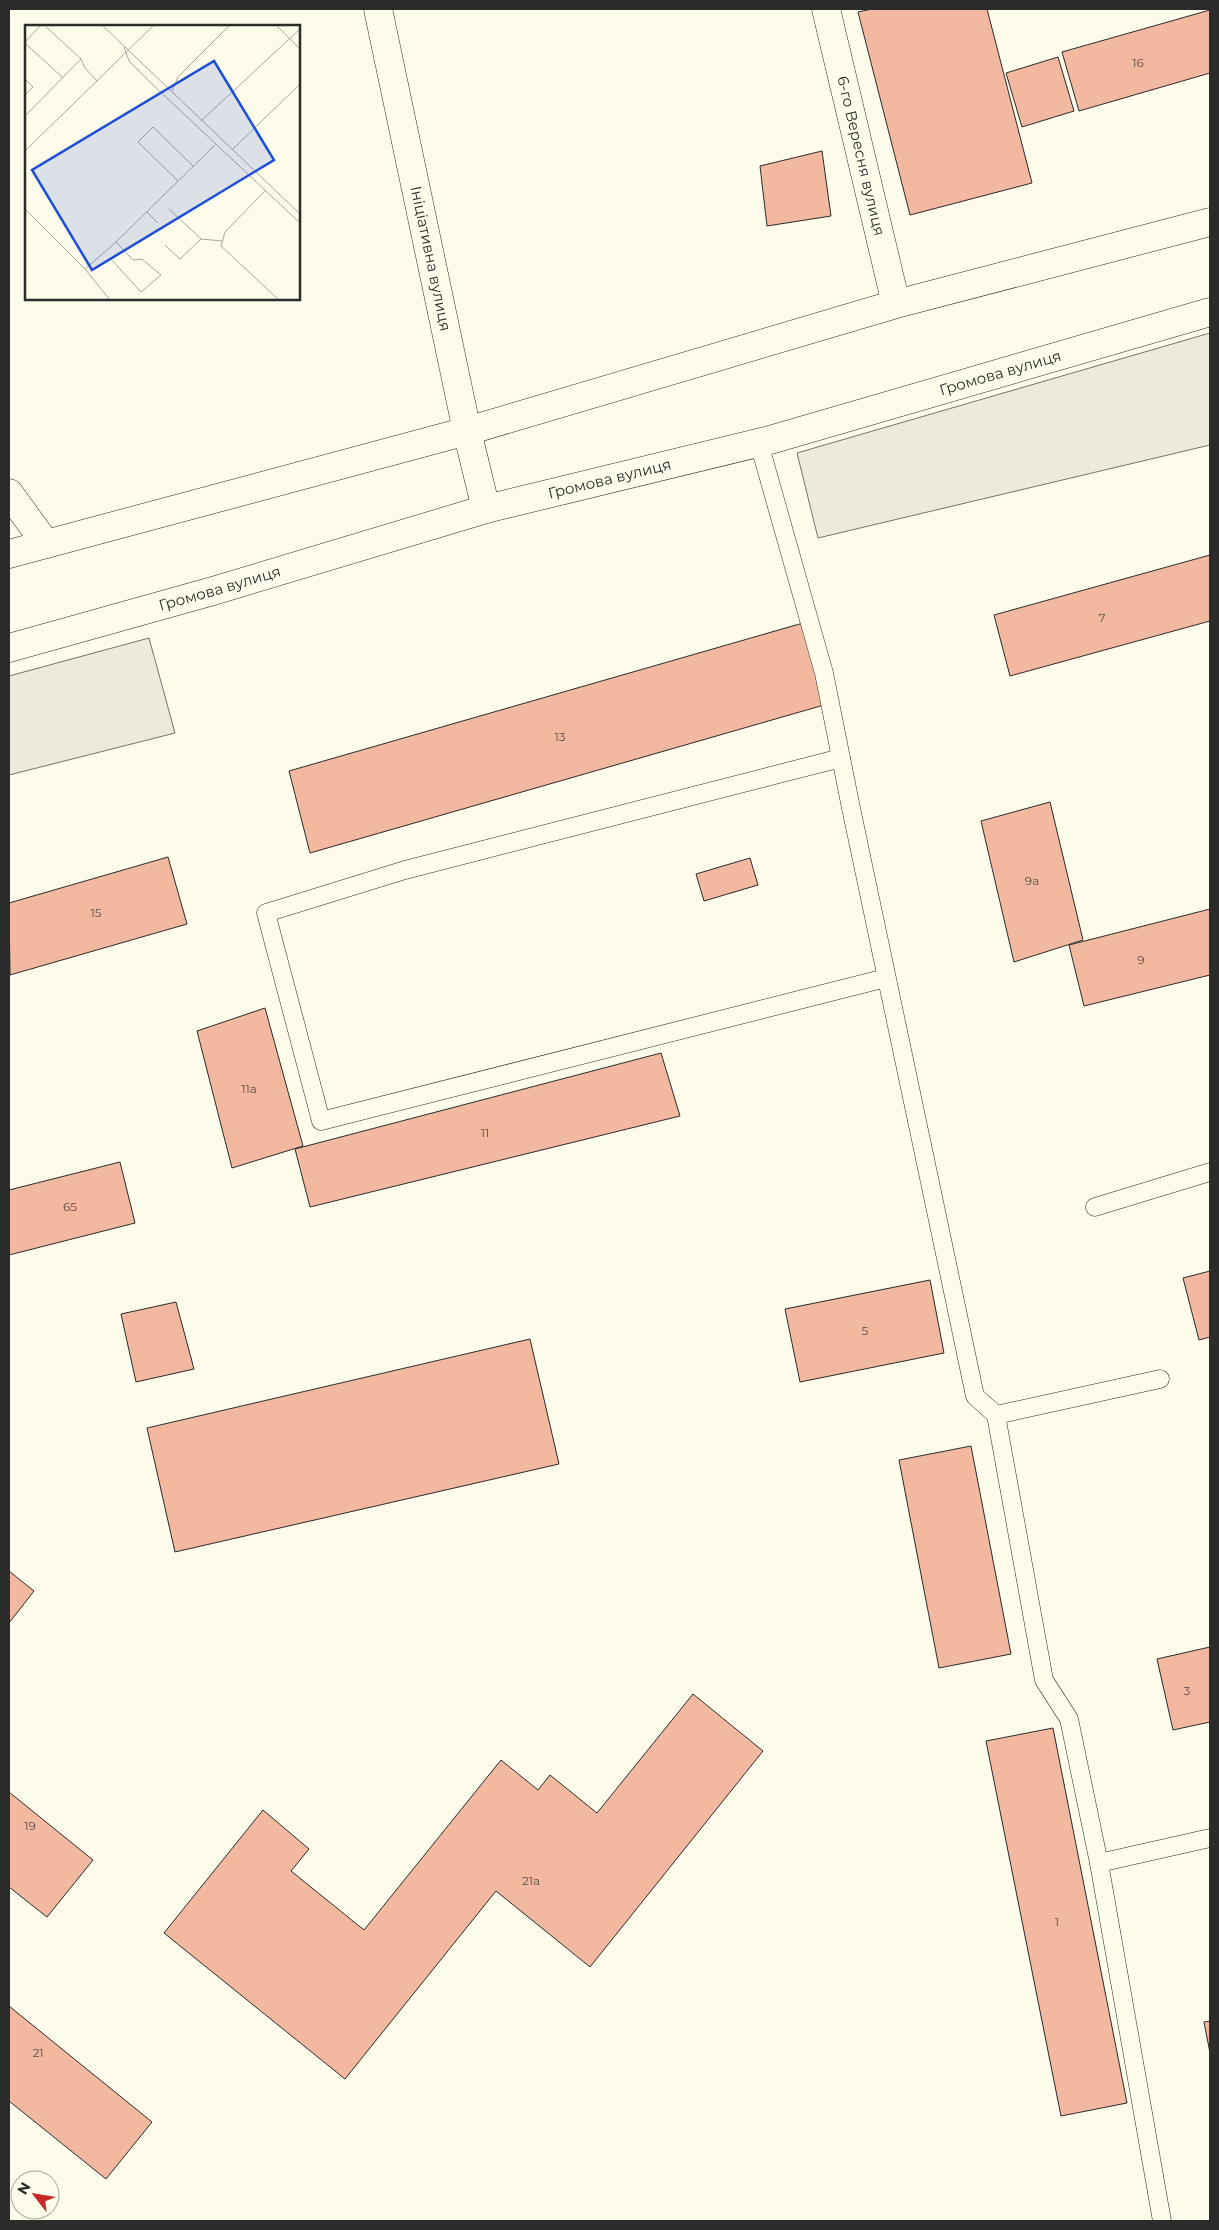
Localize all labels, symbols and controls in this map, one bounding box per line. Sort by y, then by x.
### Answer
inset map [25,25,300,300]
house number: 16 [1132,55,1144,70]
street label: 6-го Вересня вулиця [833,74,889,237]
street label: Ініціативна вулиця [407,184,456,333]
street label: Громова вулиця [937,346,1063,399]
street label: Громова вулиця [546,454,673,503]
street label: Громова вулиця [156,561,283,615]
house number: 7 [1098,610,1106,625]
house number: 13 [554,729,566,744]
house number: 9а [1025,873,1039,888]
house number: 15 [90,905,102,920]
house number: 9 [1137,952,1145,967]
house number: 11а [241,1081,257,1096]
house number: 11 [481,1125,489,1140]
house number: 65 [63,1199,77,1214]
house number: 5 [862,1323,869,1338]
house number: 3 [1184,1683,1191,1698]
house number: 19 [24,1818,36,1833]
house number: 21а [522,1873,540,1888]
house number: 1 [1055,1914,1059,1929]
house number: 21 [32,2045,44,2060]
north arrow [10,2170,60,2220]
text: N [13,2179,34,2198]

